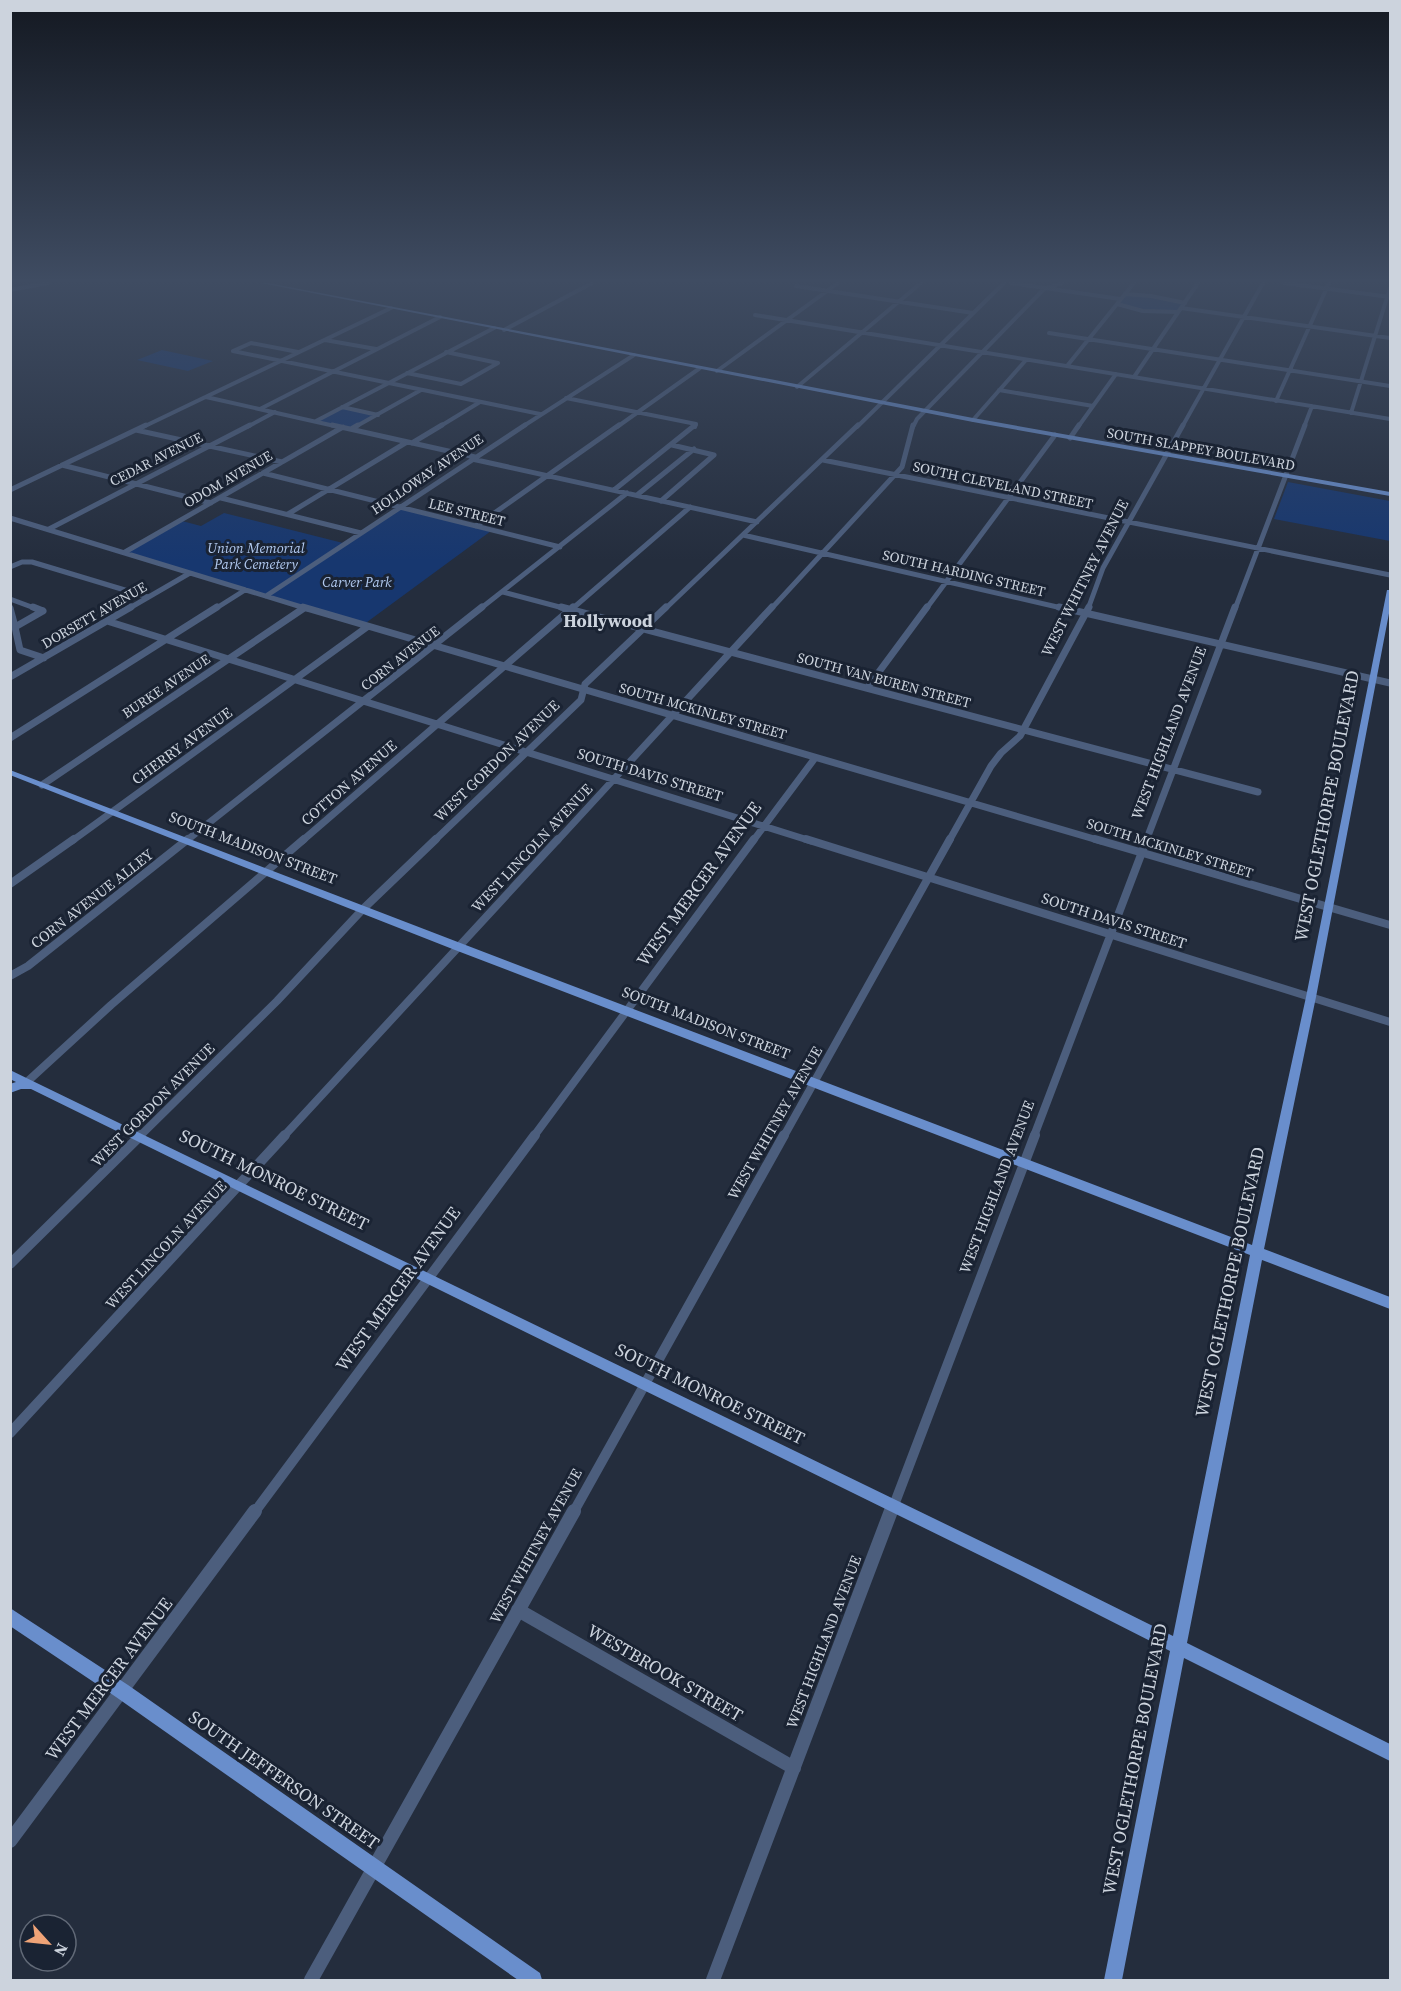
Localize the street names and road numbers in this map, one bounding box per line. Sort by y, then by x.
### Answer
street label: SOUTH SLAPPEY BOULEVARD [1105,423,1297,475]
street label: CEDAR AVENUE [106,427,206,491]
street label: HOLLOWAY AVENUE [367,429,487,519]
street label: ODOM AVENUE [180,446,276,512]
street label: SOUTH CLEVELAND STREET [911,456,1095,514]
street label: LEE STREET [427,493,508,531]
street label: WEST WHITNEY AVENUE [1036,496,1133,660]
street label: SOUTH HARDING STREET [881,545,1048,602]
street label: DORSETT AVENUE [38,577,150,653]
street label: CORN AVENUE [356,621,444,695]
street label: WEST HIGHLAND AVENUE [1126,643,1211,822]
street label: SOUTH VAN BUREN STREET [795,647,974,713]
street label: BURKE AVENUE [118,649,214,723]
street label: WEST OGLETHORPE BOULEVARD [1288,668,1365,944]
street label: SOUTH MCKINLEY STREET [617,677,790,745]
street label: WEST GORDON AVENUE [429,695,564,826]
street label: CHERRY AVENUE [127,702,236,789]
street label: COTTON AVENUE [296,735,401,830]
street label: SOUTH DAVIS STREET [575,742,726,807]
street label: WEST LINCOLN AVENUE [466,779,597,917]
street label: WEST MERCER AVENUE [630,796,767,971]
street label: SOUTH MADISON STREET [166,806,340,889]
street label: SOUTH MCKINLEY STREET [1084,813,1256,883]
street label: CORN AVENUE ALLEY [26,844,158,953]
street label: SOUTH DAVIS STREET [1039,887,1189,954]
street label: SOUTH MADISON STREET [619,981,793,1064]
street label: WEST GORDON AVENUE [86,1038,219,1171]
street label: WEST WHITNEY AVENUE [722,1042,827,1203]
street label: WEST HIGHLAND AVENUE [954,1097,1039,1276]
street label: SOUTH MONROE STREET [175,1123,373,1236]
street label: WEST OGLETHORPE BOULEVARD [1189,1144,1270,1419]
street label: WEST LINCOLN AVENUE [100,1176,231,1314]
street label: WEST MERCER AVENUE [329,1201,466,1376]
street label: SOUTH MONROE STREET [611,1337,809,1450]
street label: WEST WHITNEY AVENUE [484,1465,587,1627]
street label: WEST HIGHLAND AVENUE [781,1552,866,1731]
street label: WEST MERCER AVENUE [39,1592,178,1765]
street label: WESTBROOK STREET [583,1618,748,1727]
street label: WEST OGLETHORPE BOULEVARD [1096,1621,1173,1897]
street label: SOUTH JEFFERSON STREET [184,1704,385,1855]

